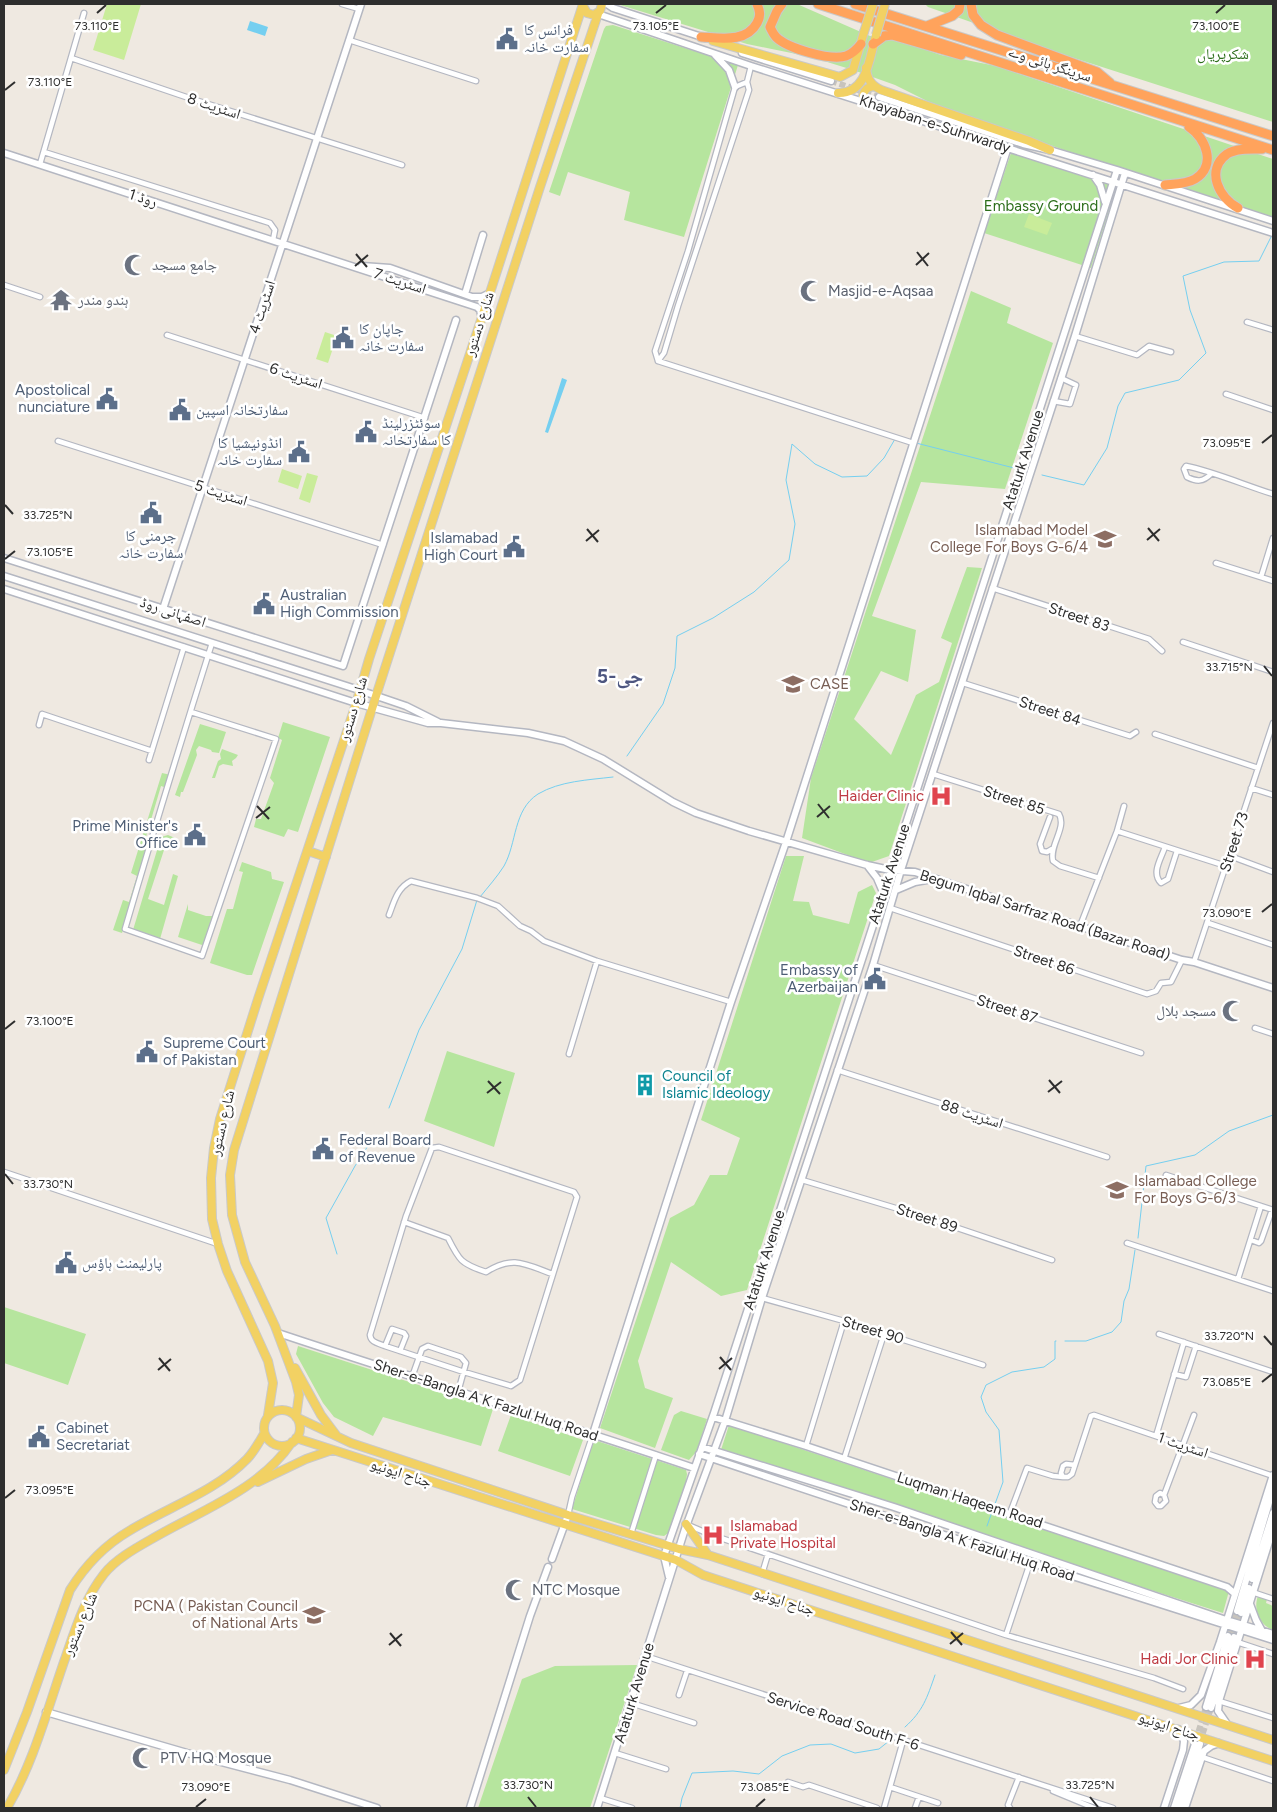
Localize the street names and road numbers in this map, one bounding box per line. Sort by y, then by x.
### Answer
street label: سرینگر ہائی وے [1006,42,1094,87]
street label: اسٹریٹ 8 [185,89,243,123]
street label: Khayaban-e-Suhrwardy [857,91,1013,157]
street label: روڈ 1 [126,185,160,211]
street label: اسٹریٹ 7 [372,264,428,298]
street label: اسٹریٹ 4 [245,278,279,336]
street label: شارع دستور [460,289,499,360]
street label: اسٹریٹ 6 [267,359,325,393]
street label: Ataturk Avenue [998,408,1048,512]
street label: اسٹریٹ 5 [192,476,250,510]
street label: اصفہانی روڈ [138,593,208,632]
street label: Street 83 [1046,599,1112,635]
street label: شارع دستور [334,674,372,745]
street label: Street 84 [1017,693,1083,729]
street label: Street 85 [981,782,1047,818]
street label: Street 73 [1216,810,1252,874]
street label: Ataturk Avenue [864,822,914,926]
street label: Begum Iqbal Sarfraz Road (Bazar Road) [917,866,1173,964]
street label: Street 86 [1011,941,1077,979]
street label: Street 87 [974,991,1040,1027]
street label: شارع دستور [206,1088,239,1159]
street label: اسٹریٹ 88 [939,1095,1005,1133]
street label: Street 89 [894,1200,960,1236]
street label: Ataturk Avenue [739,1208,789,1312]
street label: Street 90 [840,1312,906,1348]
street label: Sher-e-Bangla A K Fazlul Huq Road [371,1355,601,1445]
street label: اسٹریٹ 1 [1155,1428,1211,1462]
street label: جناح ایونیو [368,1455,434,1492]
street label: Luqman Haqeem Road [895,1468,1045,1532]
street label: Sher-e-Bangla A K Fazlul Huq Road [847,1495,1077,1585]
street label: جناح ایونیو [751,1583,817,1620]
street label: شارع دستور [58,1590,102,1659]
street label: Ataturk Avenue [610,1641,658,1745]
street label: Service Road South F-6 [765,1688,922,1754]
street label: جناح ایونیو [1136,1708,1202,1745]

